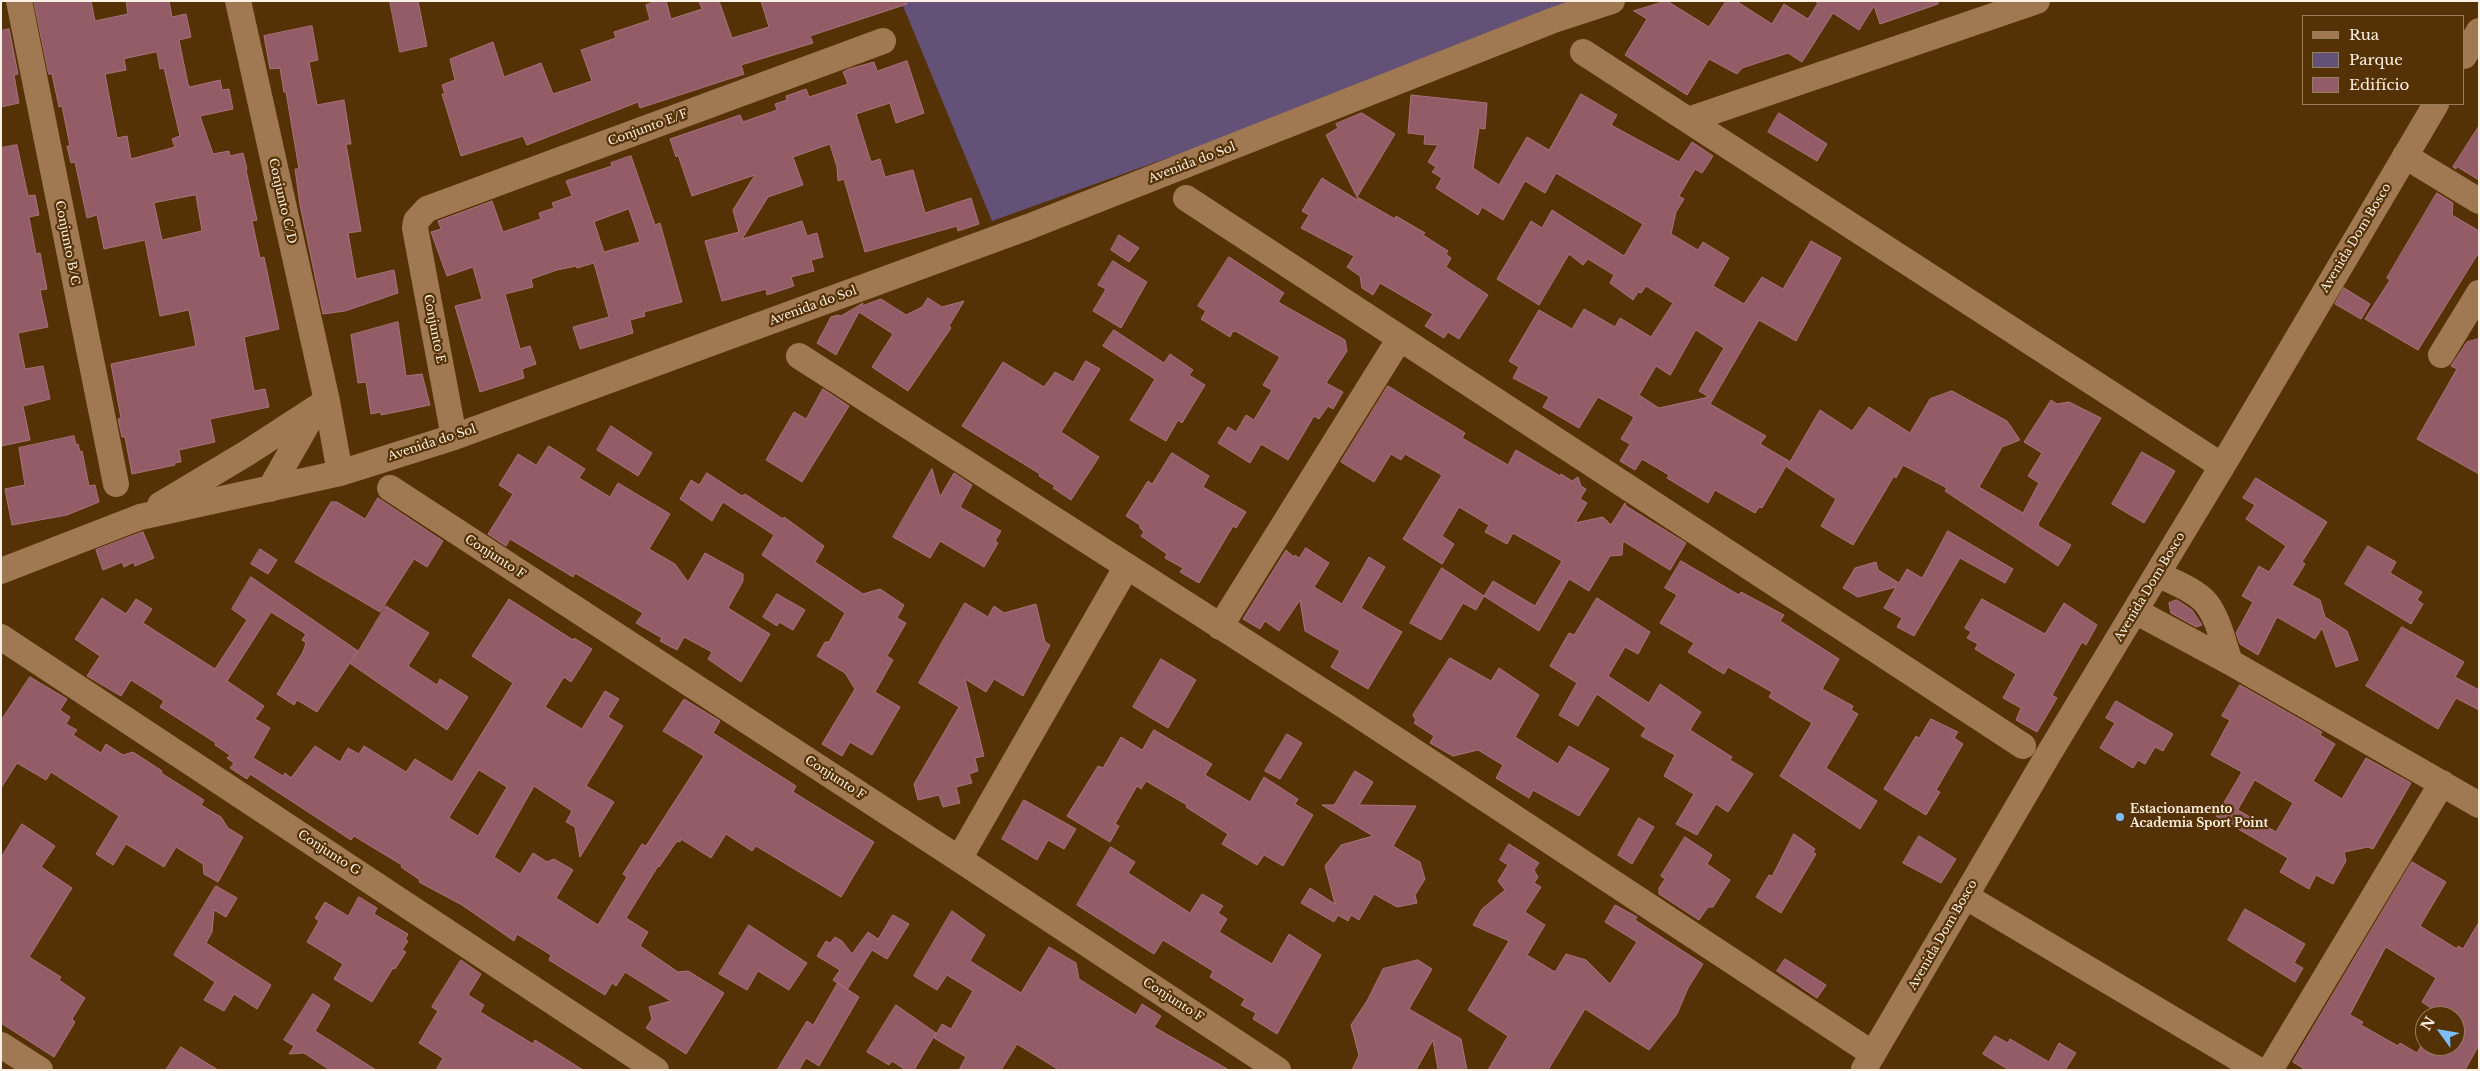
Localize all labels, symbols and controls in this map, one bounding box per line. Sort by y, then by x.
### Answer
legend [2302,15,2465,105]
text: Rua [2349,25,2379,44]
text: Parque [2349,50,2403,69]
text: Edifício [2349,75,2409,94]
street label: Conjunto E/F [606,107,690,149]
street label: Avenida do Sol [1147,140,1237,186]
street label: Conjunto C/D [265,157,299,245]
street label: Avenida Dom Bosco [2318,181,2394,295]
street label: Conjunto B/C [52,199,82,287]
street label: Avenida do Sol [767,284,859,328]
street label: Conjunto E [420,293,448,365]
street label: Avenida do Sol [386,422,478,464]
street label: Avenida Dom Bosco [2112,530,2188,644]
street label: Conjunto F [462,532,528,582]
street label: Conjunto F [802,753,868,803]
place label: Estacionamento Academia Sport Point [2130,803,2268,831]
marker: Estacionamento Academia Sport Point [2114,811,2126,823]
street label: Conjunto G [295,827,363,879]
street label: Avenida Dom Bosco [1906,877,1980,993]
street label: Conjunto F [1140,975,1206,1025]
north arrow [2415,1006,2465,1056]
text: N [2417,1013,2439,1034]

